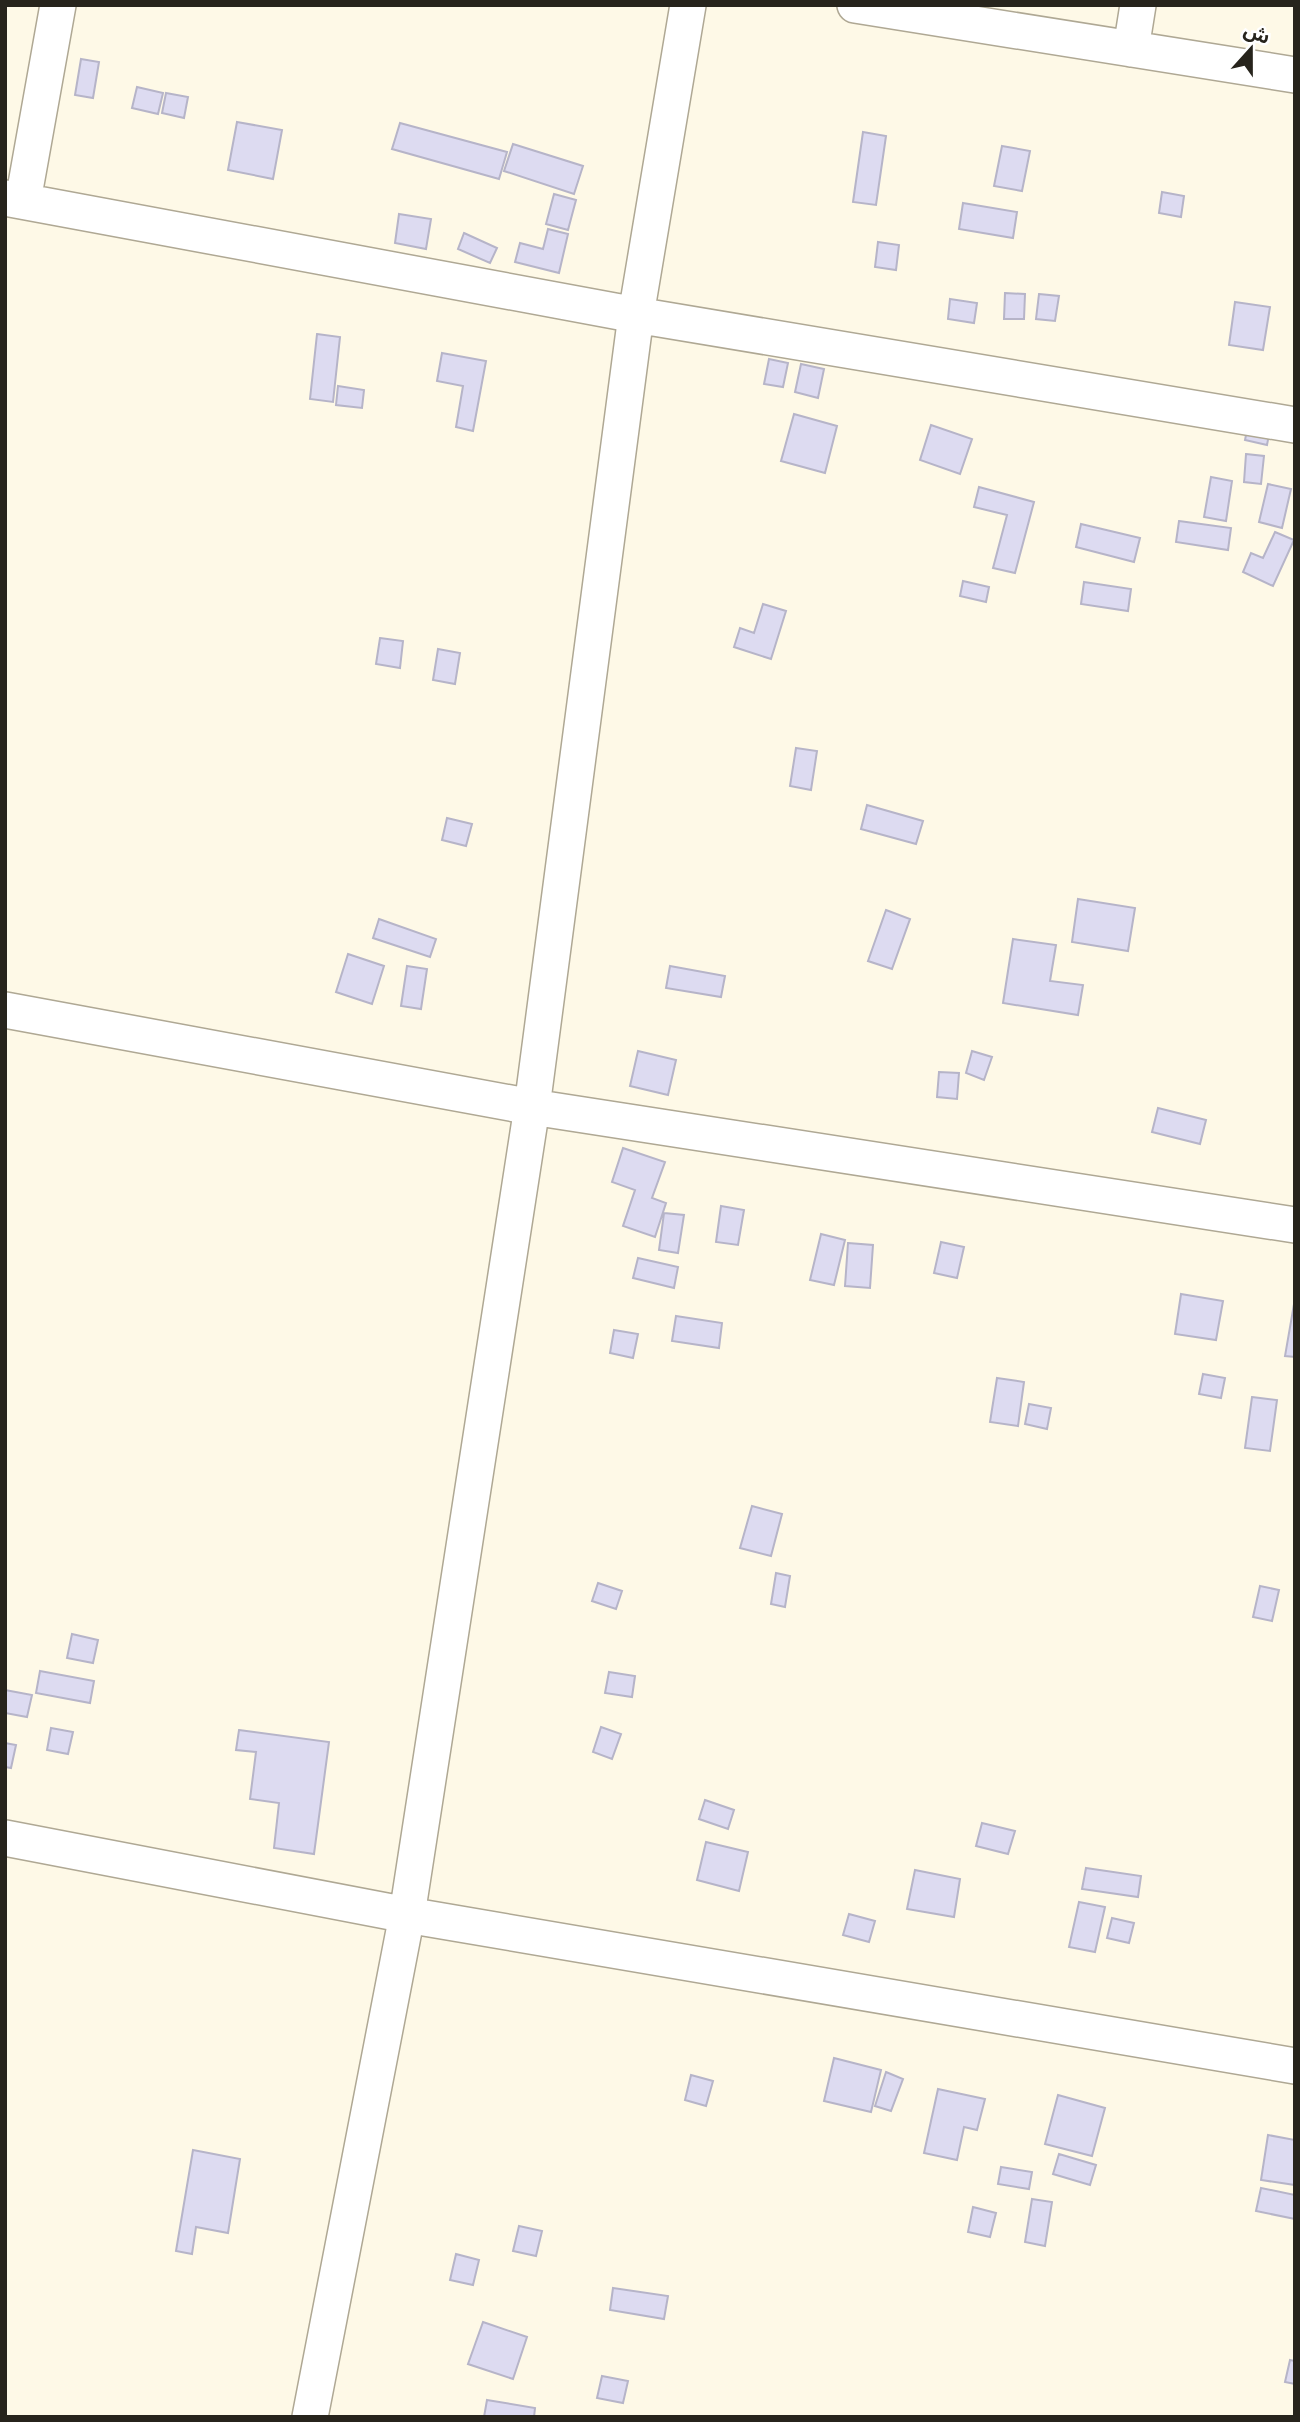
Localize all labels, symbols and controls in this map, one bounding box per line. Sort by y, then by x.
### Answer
north arrow [1216,14,1286,84]
text: ش [1241,18,1273,49]

